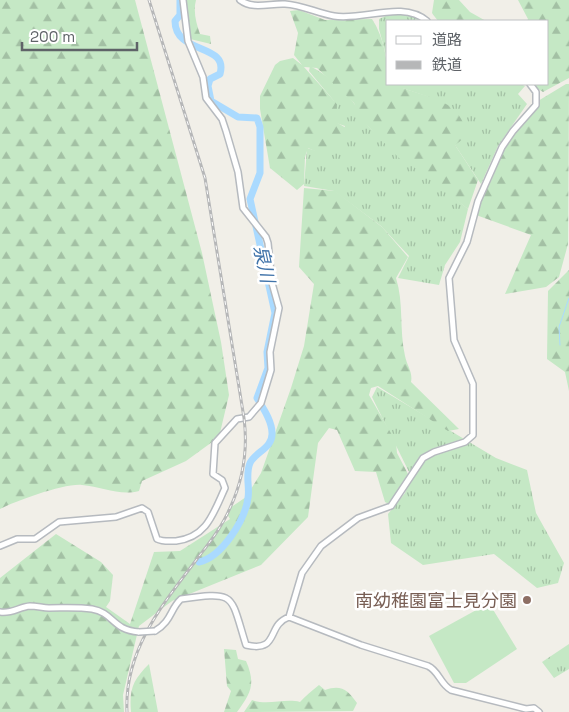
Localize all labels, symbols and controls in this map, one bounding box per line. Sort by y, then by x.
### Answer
scale bar [22,20,138,52]
legend [386,20,549,85]
text: 200 m [30,27,75,46]
text: 道路 [432,30,462,49]
text: 鉄道 [432,55,462,74]
water label: 泉川 [248,243,281,287]
place label: 南幼稚園富士見分園 [355,589,517,612]
marker: 南幼稚園富士見分園 [521,594,533,606]

